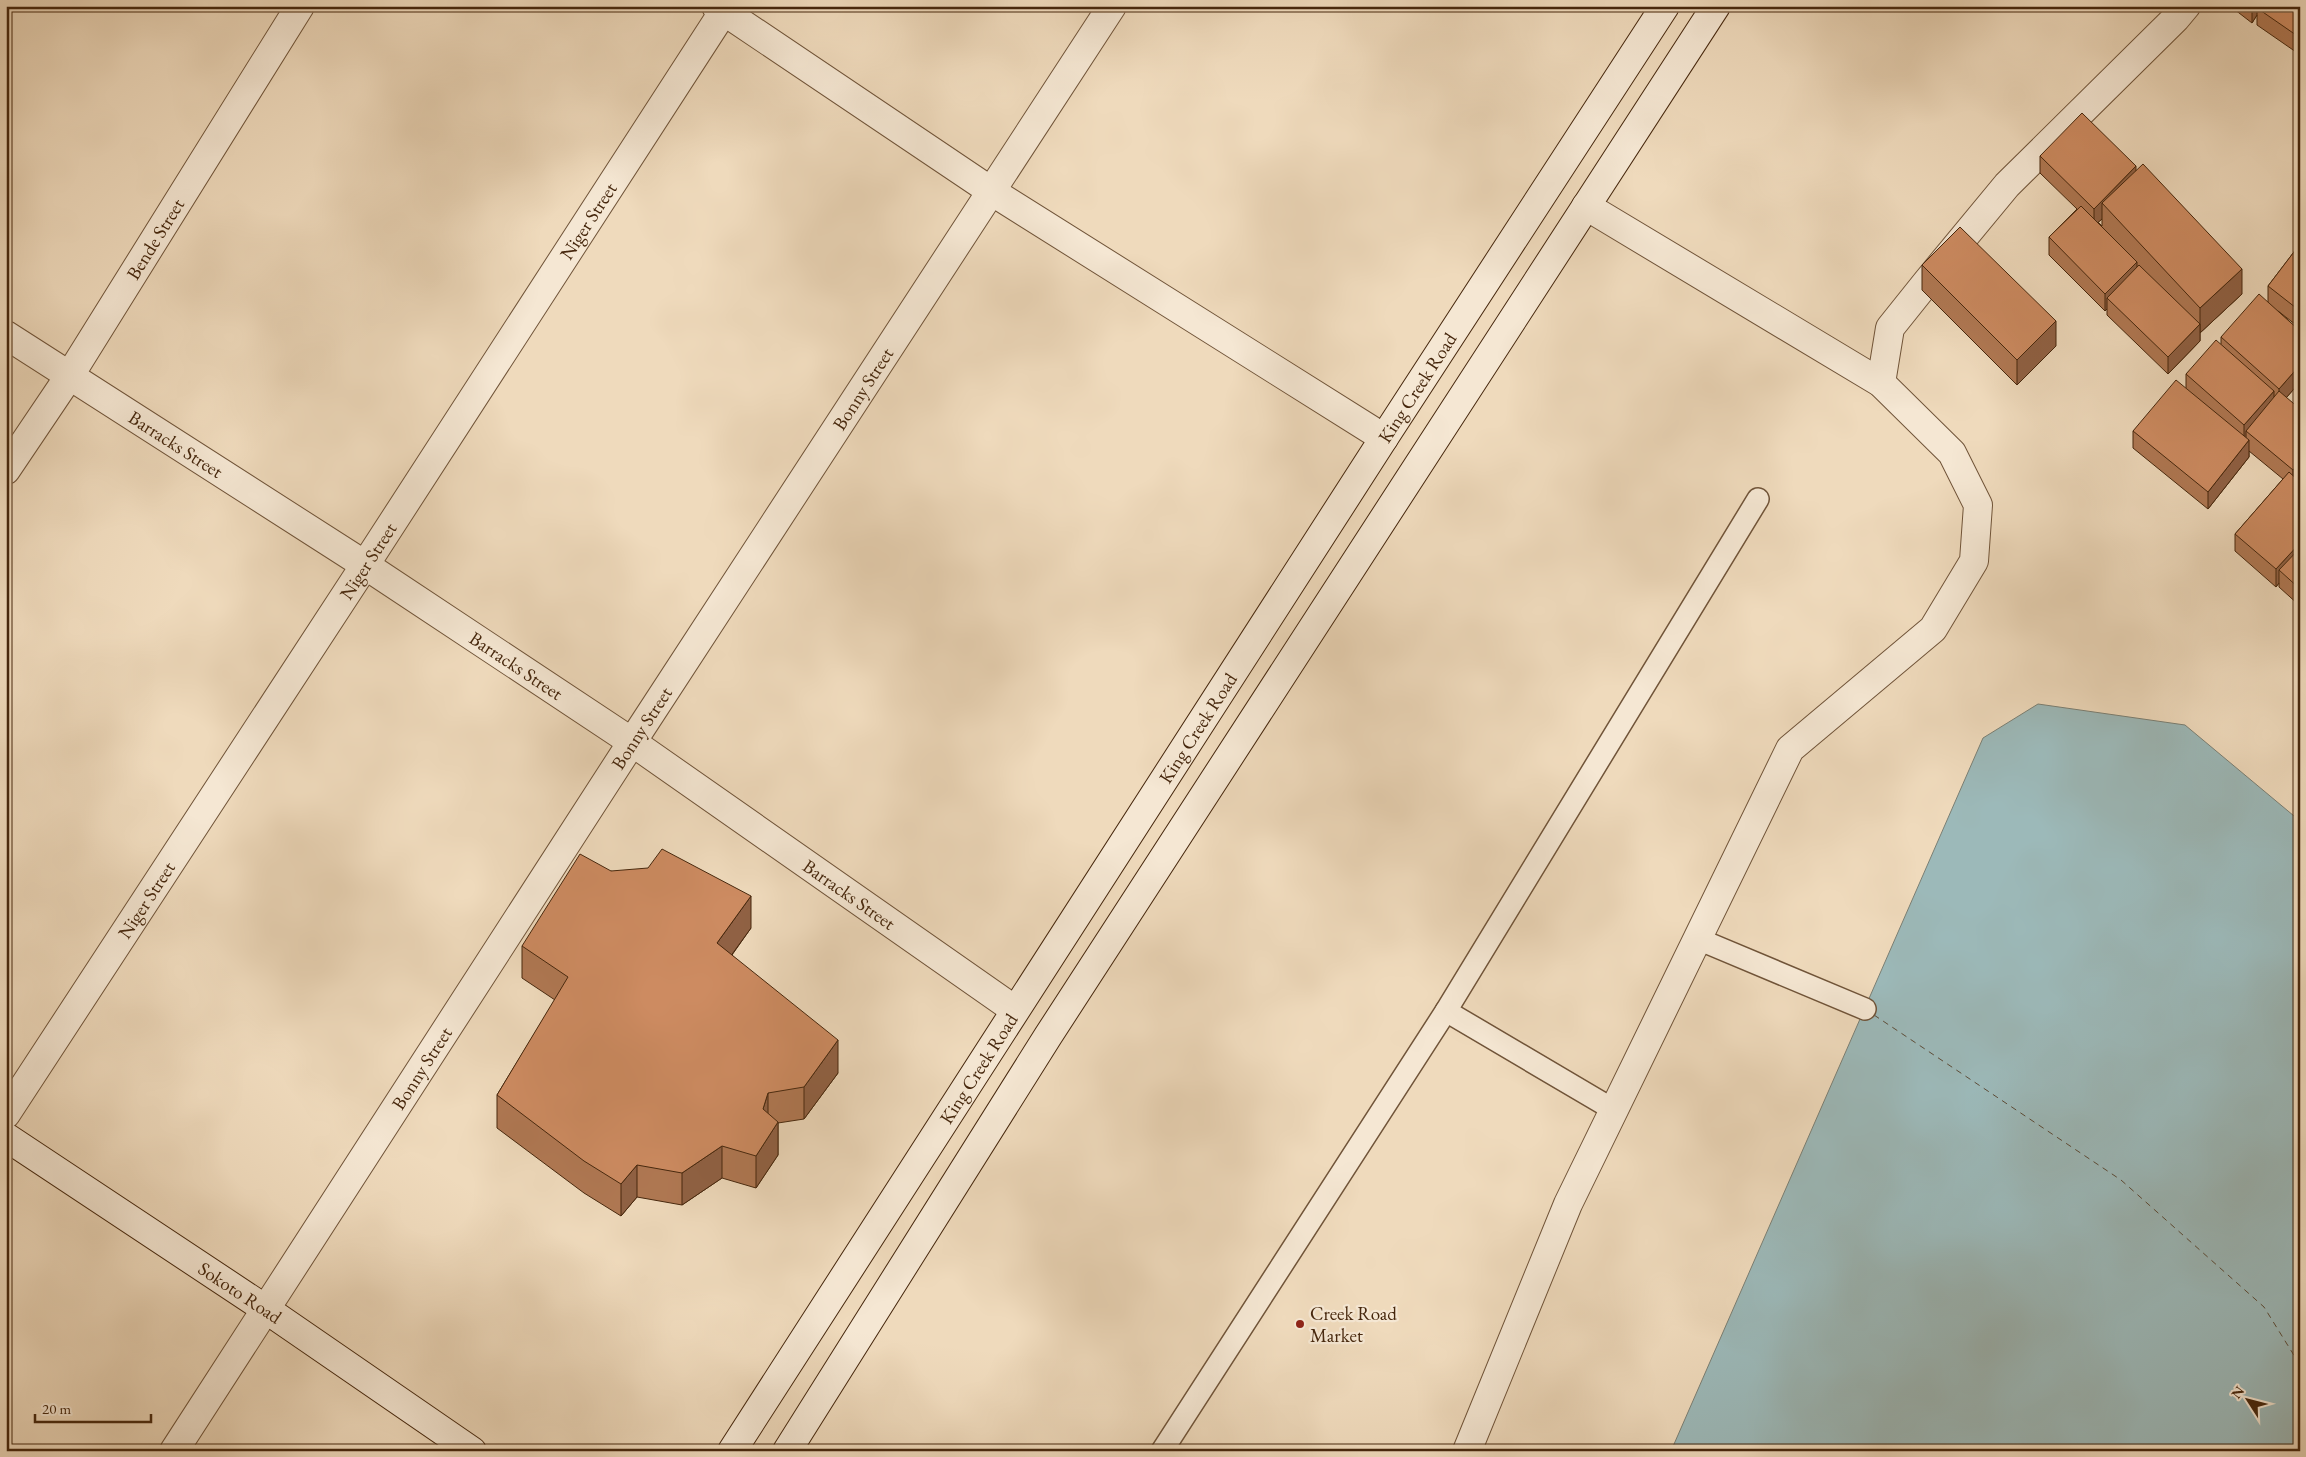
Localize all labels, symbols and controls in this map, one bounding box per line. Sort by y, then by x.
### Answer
street label: Niger Street [554,178,623,265]
street label: Bende Street [121,194,190,284]
street label: King Creek Road [1372,327,1463,448]
street label: Bonny Street [827,343,899,435]
street label: Barracks Street [124,405,228,484]
street label: Niger Street [334,518,402,604]
street label: Barracks Street [464,626,568,706]
street label: King Creek Road [1153,668,1243,788]
street label: Bonny Street [606,682,678,774]
street label: Barracks Street [798,853,900,936]
street label: Niger Street [112,857,181,943]
street label: King Creek Road [934,1008,1024,1129]
street label: Bonny Street [386,1022,458,1114]
street label: Sokoto Road [193,1256,287,1330]
place label: Creek Road Market [1310,1301,1397,1348]
marker: Creek Road Market [1294,1318,1306,1330]
north arrow [2224,1374,2274,1424]
text: N [2227,1382,2248,1402]
scale bar [35,1392,151,1424]
text: 20 m [42,1399,71,1418]

